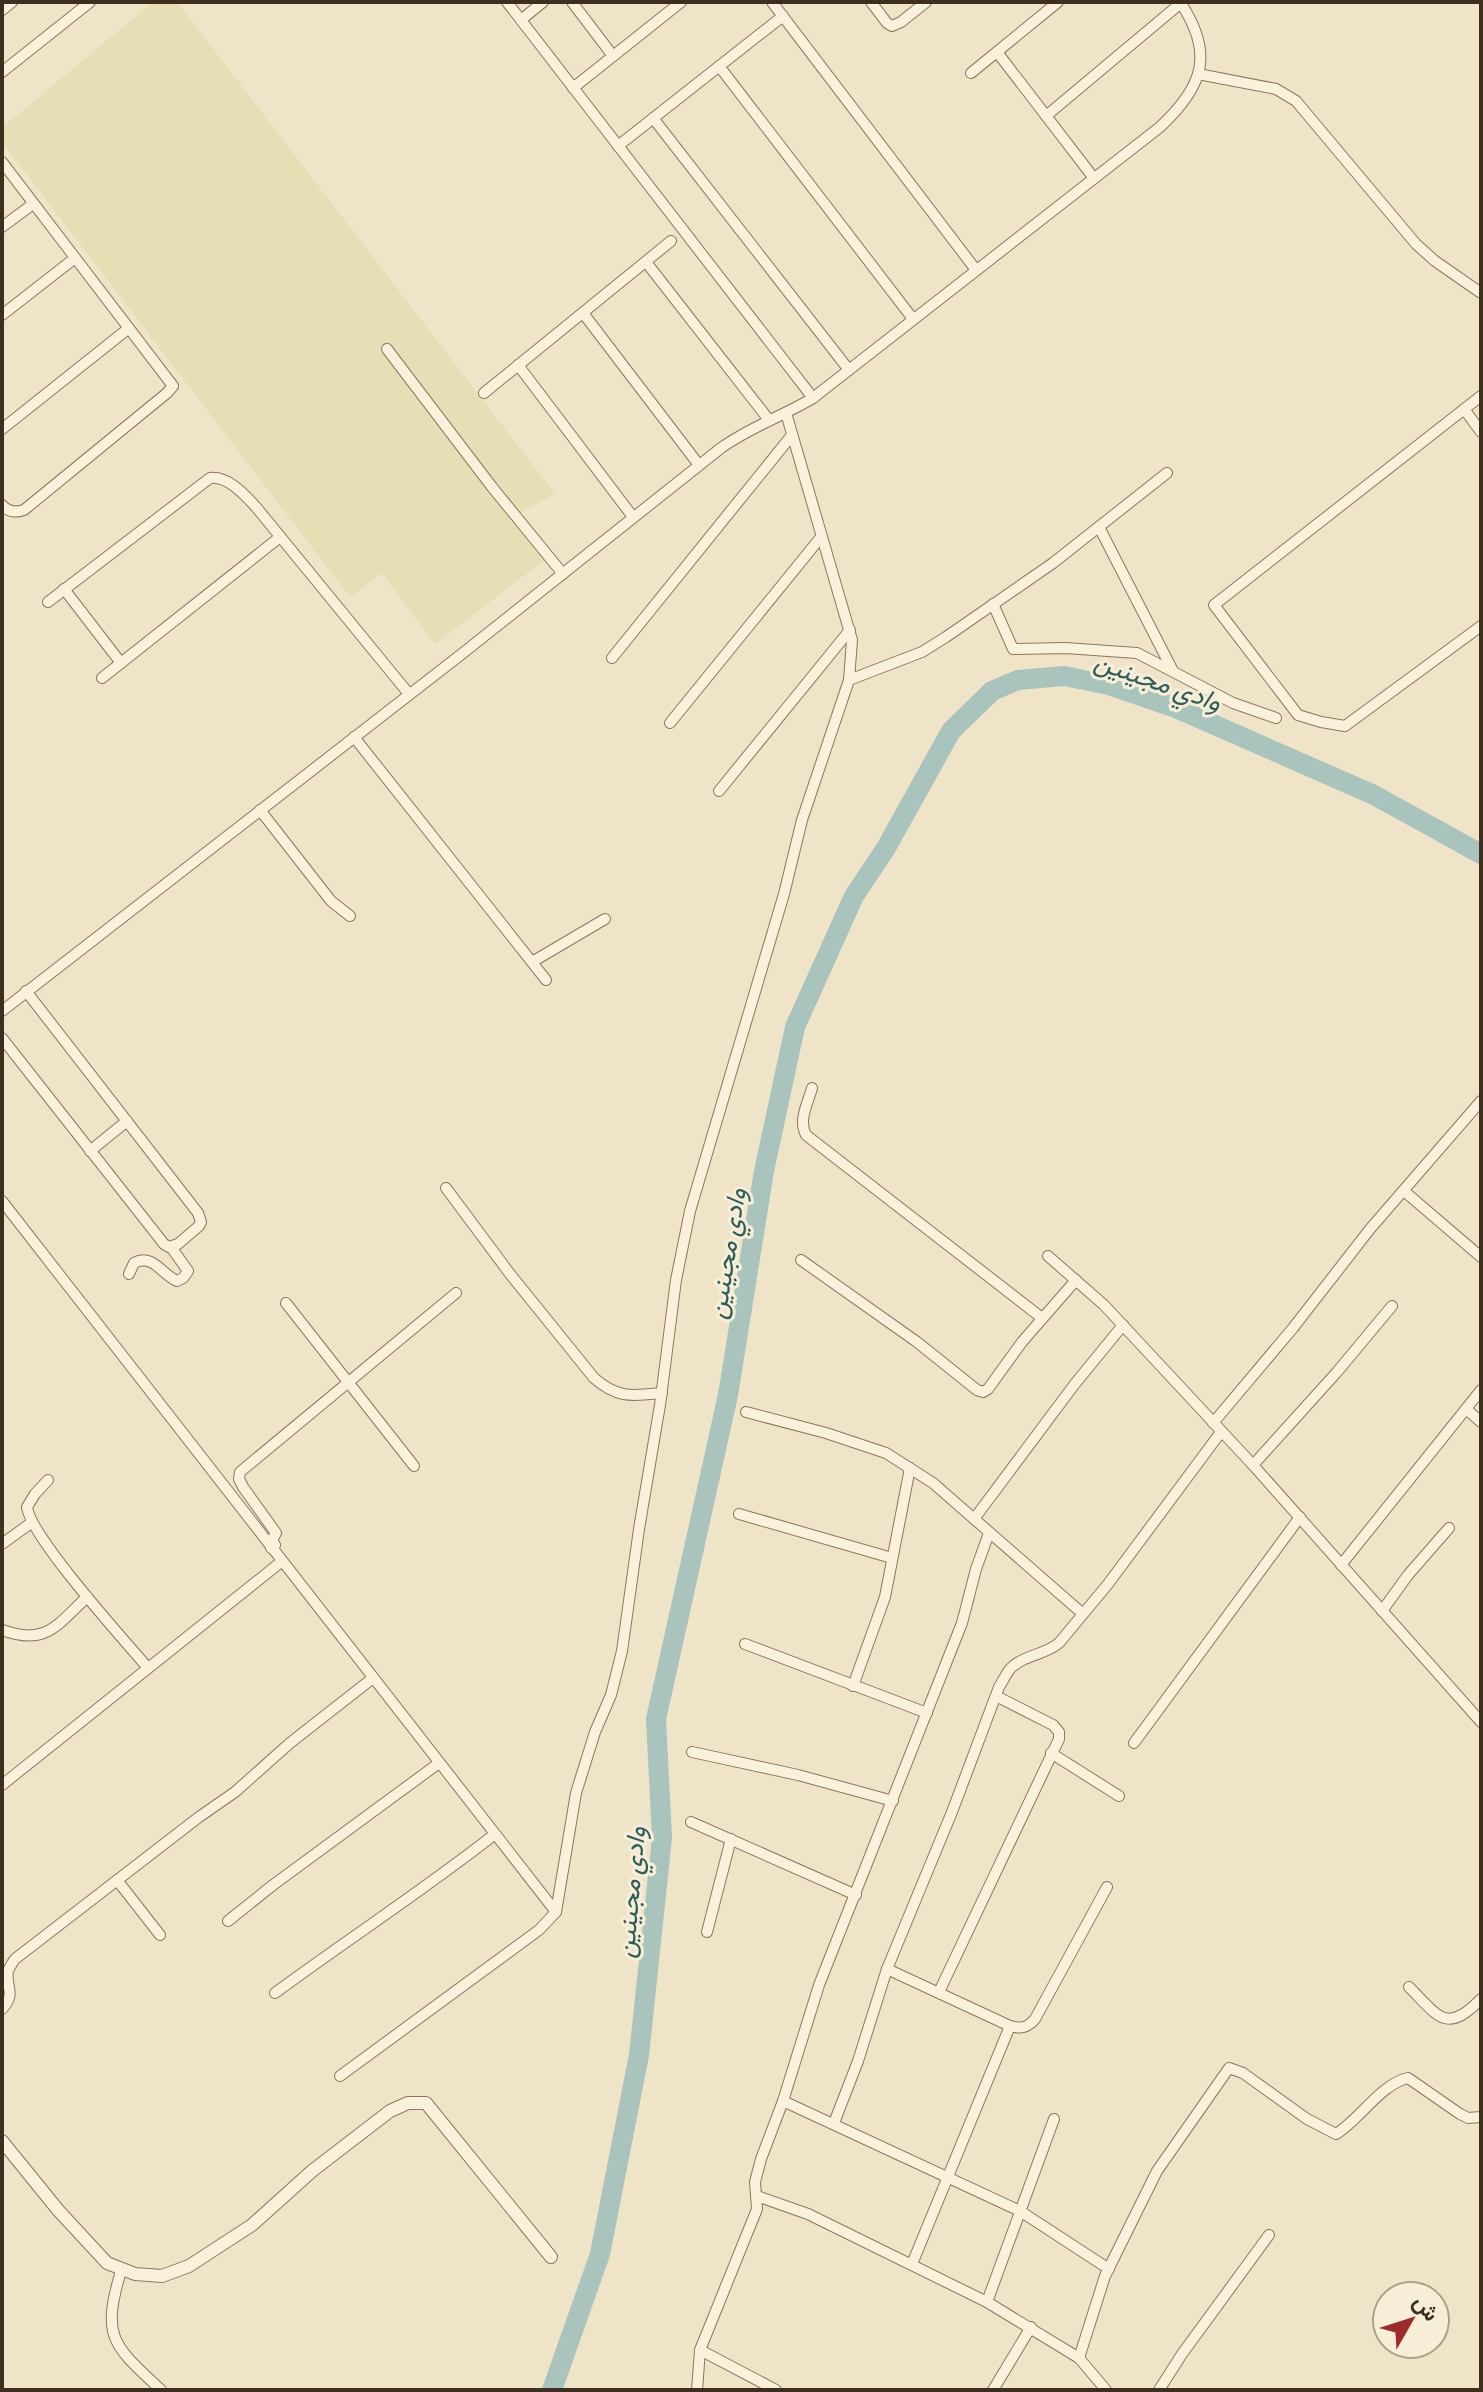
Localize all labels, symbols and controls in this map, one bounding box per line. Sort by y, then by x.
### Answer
water label: وادي مجينين [1089,639,1228,723]
water label: وادي مجينين [694,1184,758,1322]
water label: وادي مجينين [603,1824,657,1960]
north arrow [1371,2280,1451,2360]
text: ش [1407,2286,1449,2327]

